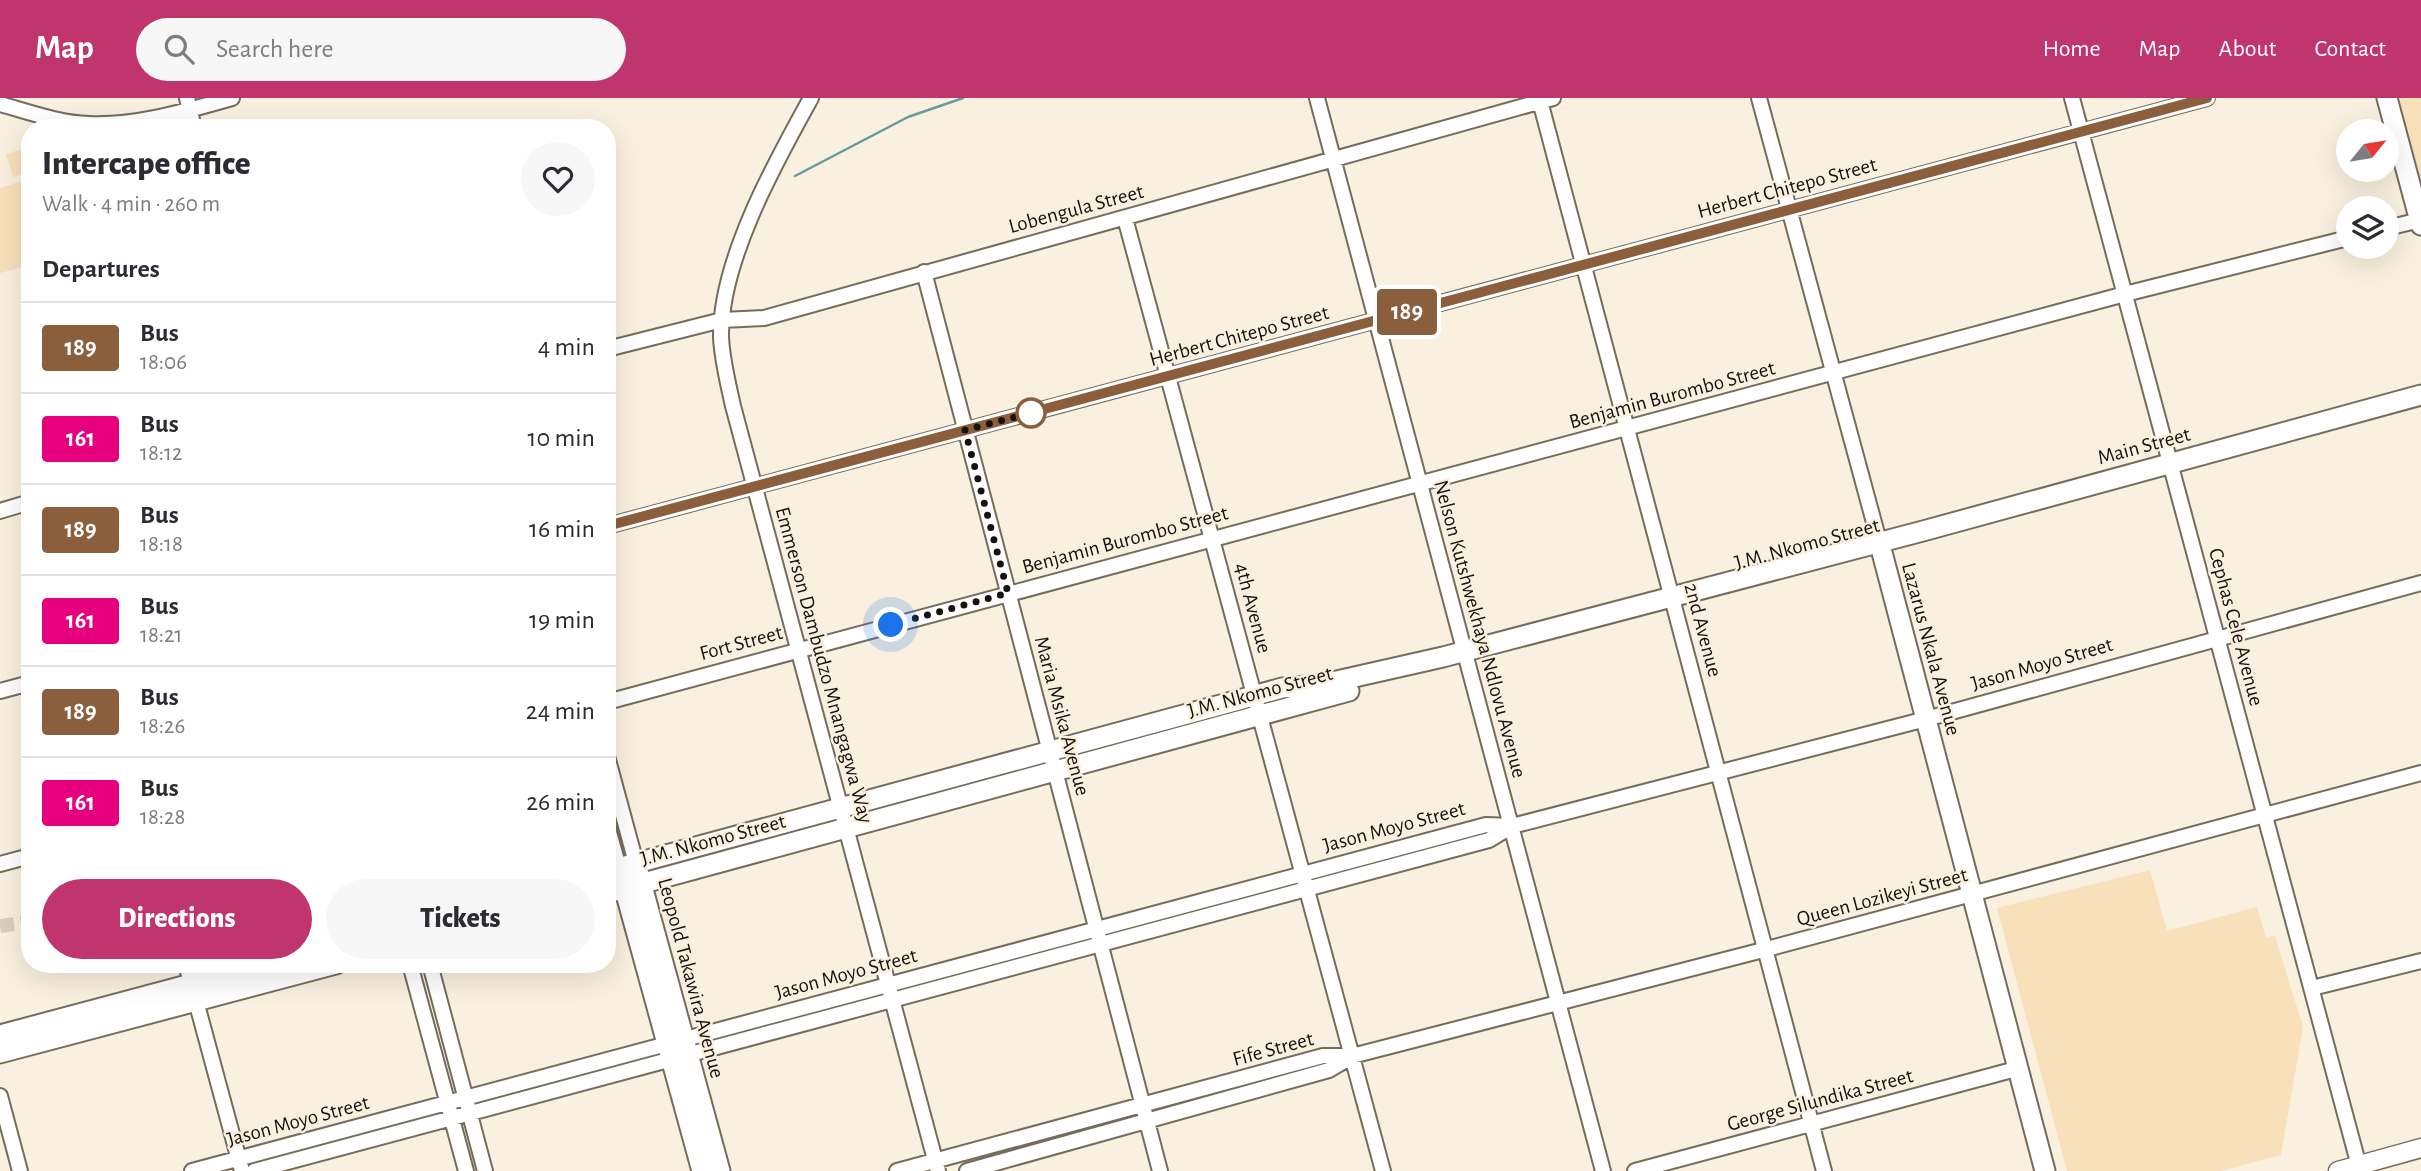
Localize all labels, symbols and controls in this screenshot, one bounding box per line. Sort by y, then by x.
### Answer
search box [136,18,626,81]
icon: search [160,30,198,68]
text: Map [35,32,94,65]
text: Search here [216,36,334,62]
text: Home [2043,37,2101,61]
text: Map [2139,37,2181,61]
text: About [2219,37,2276,61]
text: Contact [2314,37,2386,61]
north arrow [2336,119,2399,182]
map controls [2336,119,2399,259]
button: heart [521,142,595,216]
text: Intercape office [42,148,251,181]
street label: Herbert Chitepo Street [1695,154,1879,222]
street label: Lobengula Street [1006,181,1146,237]
text: Walk · 4 min · 260 m [42,193,220,216]
button: layers [2336,196,2399,259]
text: Departures [42,256,160,282]
line badge: 189 [1367,289,1447,335]
text: 189 [1391,300,1423,324]
street label: Herbert Chitepo Street [1147,302,1331,370]
text: Bus [140,320,179,346]
text: 4 min [538,334,595,360]
text: 189 [64,336,97,360]
text: 18:06 [140,351,187,374]
street label: Benjamin Burombo Street [1567,357,1778,433]
unlabelled marker [1016,398,1046,428]
text: Bus [140,411,179,437]
street label: Main Street [2095,424,2193,468]
text: 10 min [528,425,595,451]
text: 161 [66,427,95,451]
text: 18:12 [140,442,182,465]
street label: Nelson Kutshwekhaya Ndlovu Avenue [1430,478,1530,780]
text: Bus [140,502,179,528]
street label: Benjamin Burombo Street [1020,502,1231,578]
street label: Emmerson Dambudzo Mnangagwa Way [772,504,876,826]
street label: J.M. Nkomo Street [1732,514,1882,573]
text: 16 min [529,516,595,542]
text: 189 [64,518,97,542]
text: 18:18 [140,533,183,556]
street label: Cephas Cele Avenue [2205,546,2267,708]
street label: Lazarus Nkala Avenue [1898,560,1964,738]
street label: 4th Avenue [1231,561,1275,655]
street label: 2nd Avenue [1680,581,1726,679]
text: Bus [140,593,179,619]
text: 19 min [529,607,595,633]
your location [873,607,908,642]
text: 161 [66,609,95,633]
street label: Fort Street [697,622,785,664]
text: 18:21 [140,624,182,647]
street label: Maria Msika Avenue [1031,634,1093,798]
street label: Jason Moyo Street [1969,634,2115,694]
street label: J.M. Nkomo Street [1185,662,1335,721]
text: Bus [140,684,179,710]
text: 24 min [526,698,595,724]
text: 189 [64,700,97,724]
text: 18:26 [140,715,185,738]
text: Bus [140,775,179,801]
text: 26 min [526,789,595,815]
text: 161 [66,791,95,815]
street label: Jason Moyo Street [1321,798,1468,856]
text: 18:28 [140,806,185,829]
street label: J.M. Nkomo Street [638,810,788,869]
street label: Queen Lozikeyi Street [1794,864,1970,930]
street label: Leopold Takawira Avenue [654,876,728,1080]
button: Directions [42,879,312,959]
button: Tickets [326,879,595,959]
street label: Jason Moyo Street [773,945,920,1003]
street label: Fife Street [1230,1028,1316,1070]
street label: George Silundika Street [1725,1065,1915,1135]
street label: Jason Moyo Street [225,1092,372,1150]

